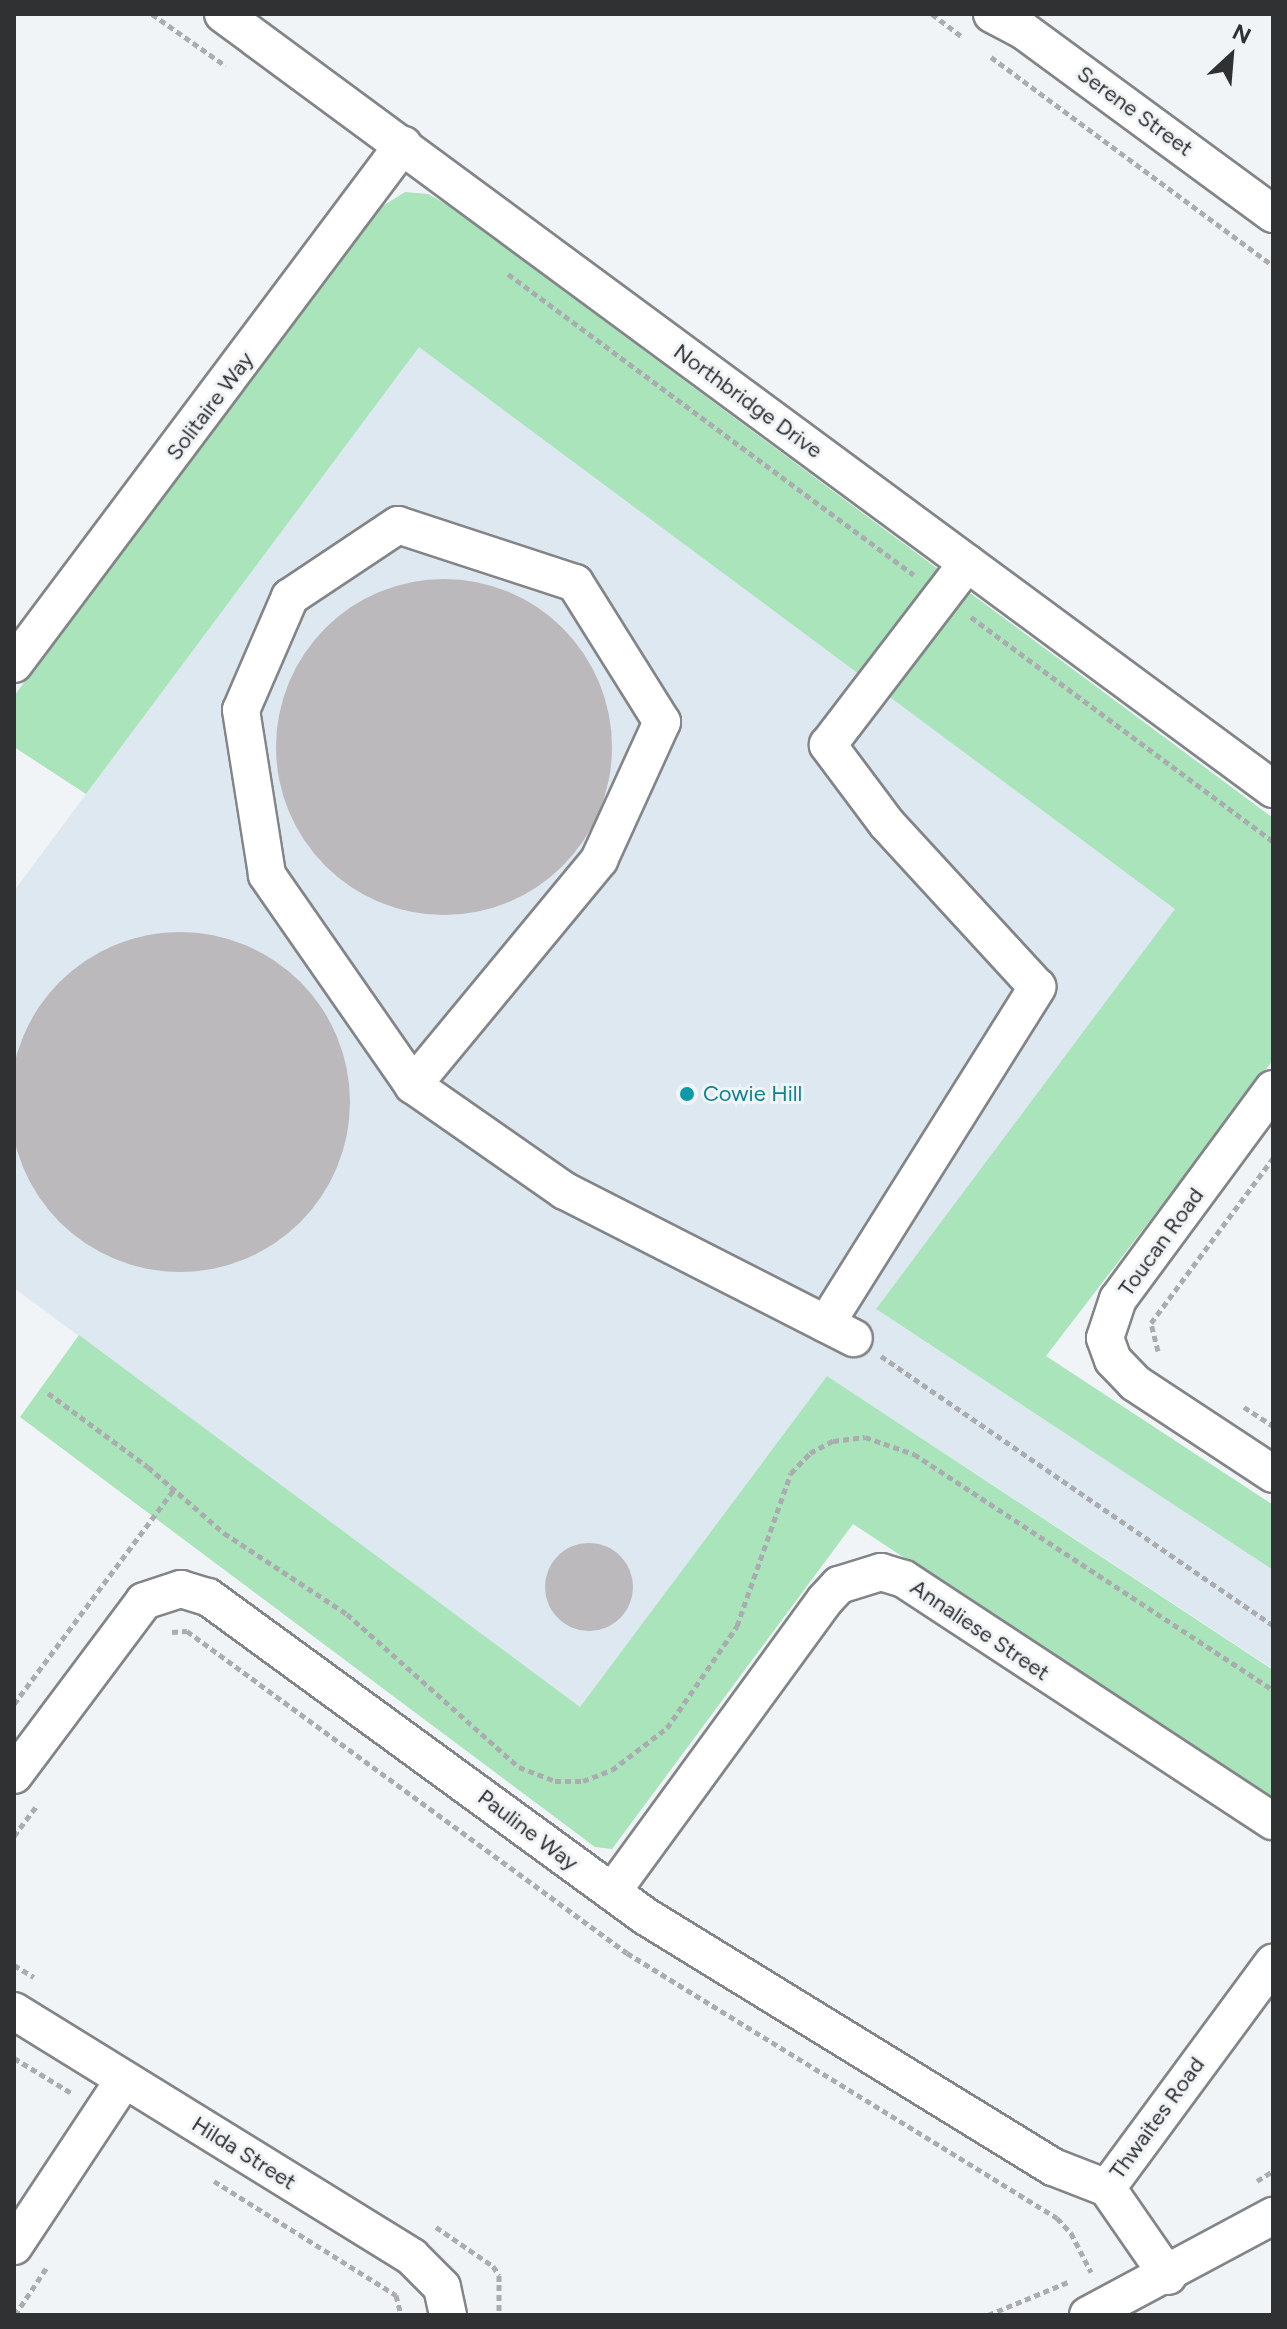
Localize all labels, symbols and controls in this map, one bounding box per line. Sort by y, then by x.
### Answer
north arrow [1191,16,1271,96]
text: N [1228,18,1255,50]
street label: Serene Street [1072,60,1198,162]
street label: Northbridge Drive [668,338,828,464]
street label: Solitaire Way [161,347,259,465]
place label: Cowie Hill [703,1081,802,1107]
marker: Cowie Hill [678,1085,696,1103]
street label: Toucan Road [1113,1183,1209,1301]
street label: Annaliese Street [905,1574,1055,1686]
street label: Pauline Way [473,1784,583,1876]
street label: Thwaites Road [1104,2052,1210,2184]
street label: Hilda Street [187,2111,301,2195]

